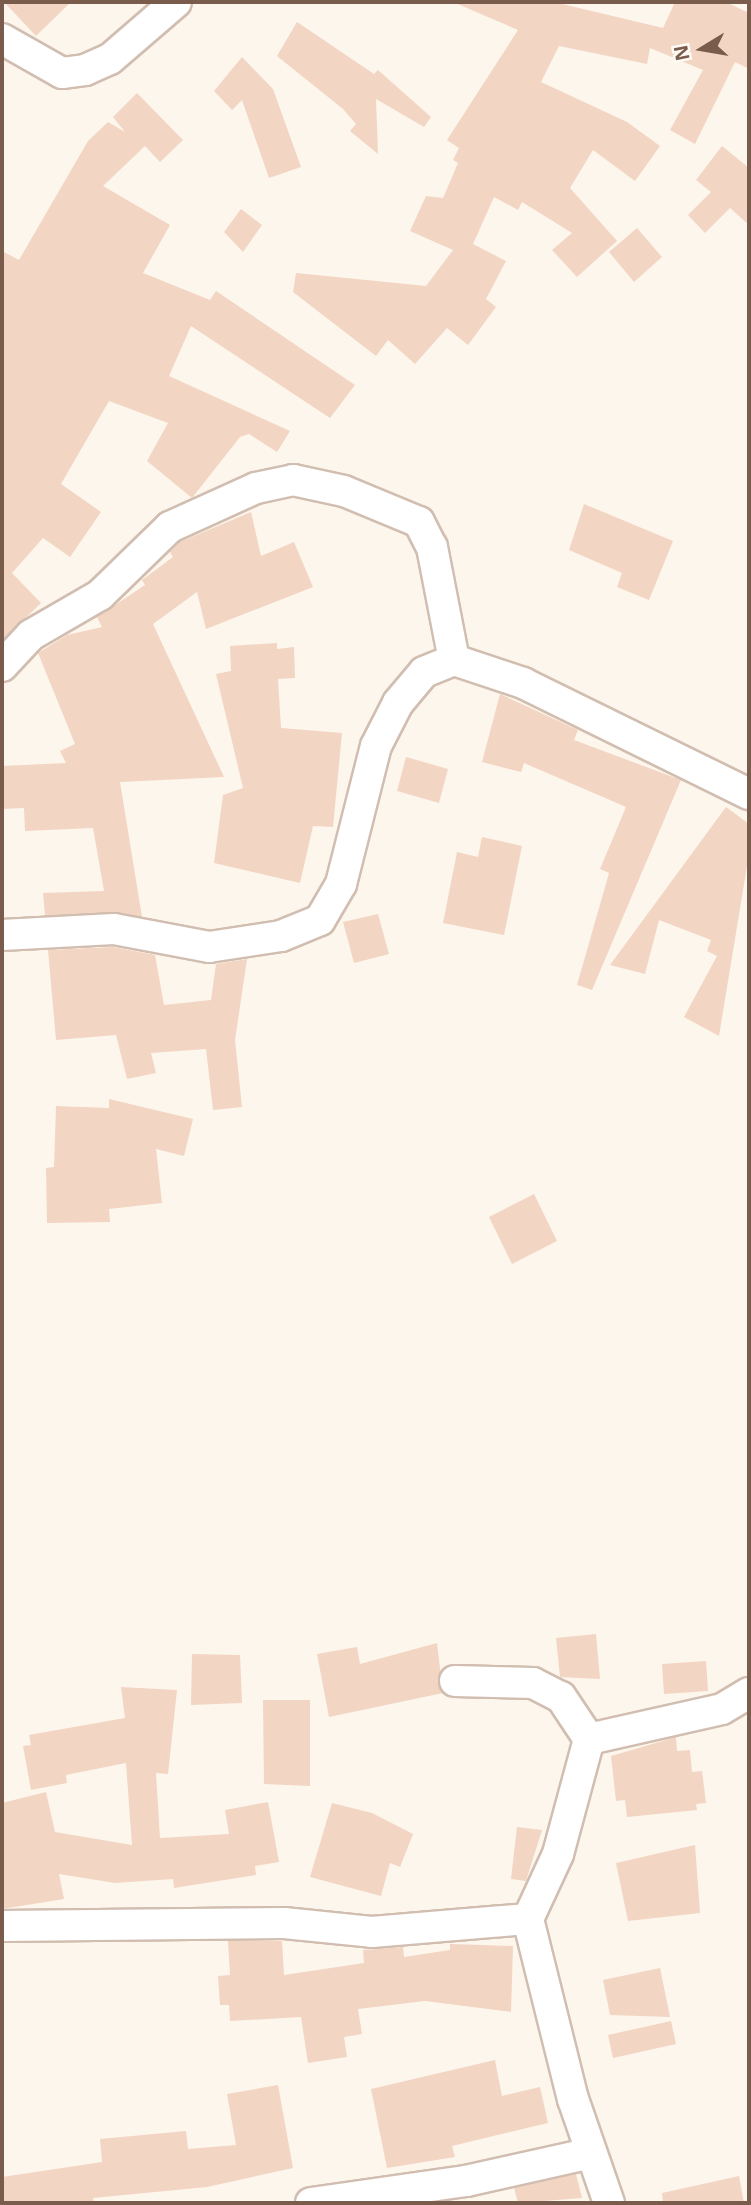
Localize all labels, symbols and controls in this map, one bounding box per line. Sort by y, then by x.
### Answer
north arrow [667,14,737,84]
text: N [667,43,696,63]

